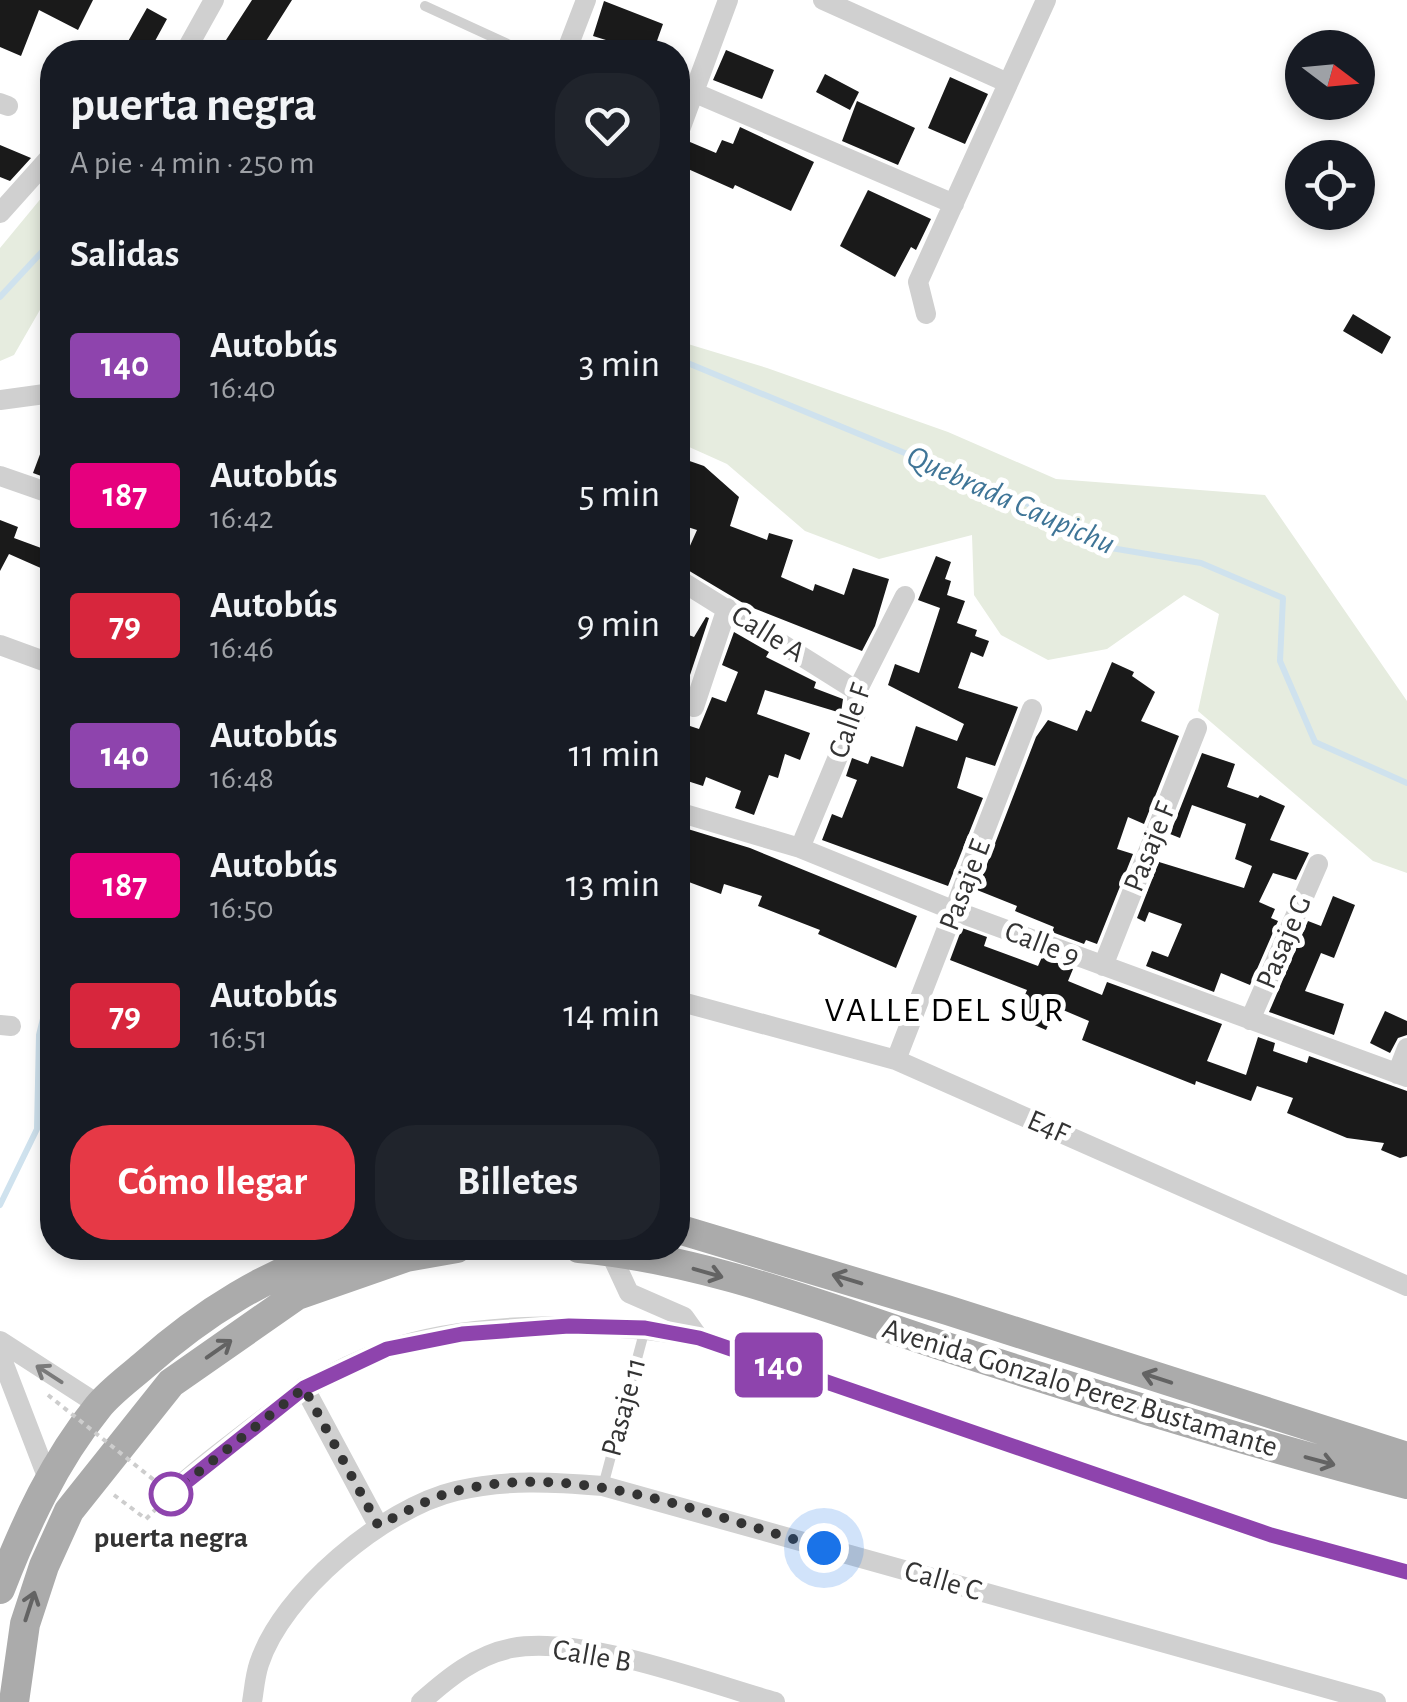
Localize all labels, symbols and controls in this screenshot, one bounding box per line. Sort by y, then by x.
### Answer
north arrow [1285,30,1375,120]
map controls [1285,30,1375,230]
button: heart [555,73,660,178]
text: puerta negra [70,82,317,130]
button: locate [1285,140,1375,230]
text: A pie · 4 min · 250 m [70,147,315,179]
text: Salidas [70,236,179,274]
text: Autobús [210,327,338,365]
text: 3 min [579,346,660,384]
text: 140 [101,348,149,383]
text: 16:40 [210,372,276,404]
water label: Quebrada Caupichu [902,440,1120,561]
text: Autobús [210,457,338,495]
text: 5 min [579,476,660,514]
text: 187 [103,478,147,513]
text: 16:42 [210,502,273,534]
text: Autobús [210,587,338,625]
street label: Calle A [726,600,810,668]
text: 9 min [577,606,660,644]
text: 79 [109,608,141,643]
text: 16:46 [210,632,274,664]
street label: Calle F [823,679,877,762]
text: Autobús [210,717,338,755]
text: 11 min [568,736,660,774]
text: 140 [101,738,149,773]
text: 16:48 [210,762,274,794]
street label: Pasaje F [1119,797,1182,896]
street label: Pasaje E [934,835,996,935]
text: Autobús [210,847,338,885]
text: 13 min [566,866,660,904]
text: 187 [103,868,147,903]
street label: Pasaje G [1251,891,1317,993]
text: 16:50 [210,892,274,924]
street label: Calle 9 [1001,916,1083,972]
text: Autobús [210,977,338,1015]
district label: VALLE DEL SUR [824,993,1066,1028]
text: 14 min [563,996,660,1034]
text: 79 [109,998,141,1033]
text: 16:51 [210,1022,268,1054]
street label: E4F [1023,1105,1074,1150]
button: Cómo llegar [70,1125,355,1240]
button: Billetes [375,1125,660,1240]
one-way arrow [692,1265,724,1283]
one-way arrow [832,1269,864,1287]
street label: Avenida Gonzalo Perez Bustamante [879,1314,1281,1462]
line badge: 140 [722,1332,836,1398]
one-way arrow [205,1339,232,1360]
text: 140 [755,1348,803,1383]
street label: Pasaje 11 [596,1354,652,1460]
one-way arrow [36,1363,64,1384]
one-way arrow [1142,1367,1173,1385]
one-way arrow [1304,1453,1335,1472]
marker: puerta negra [150,1473,192,1515]
place label: puerta negra [94,1523,248,1553]
your location [799,1523,849,1573]
street label: Calle C [901,1556,985,1606]
one-way arrow [23,1591,41,1623]
street label: Calle B [550,1634,634,1678]

